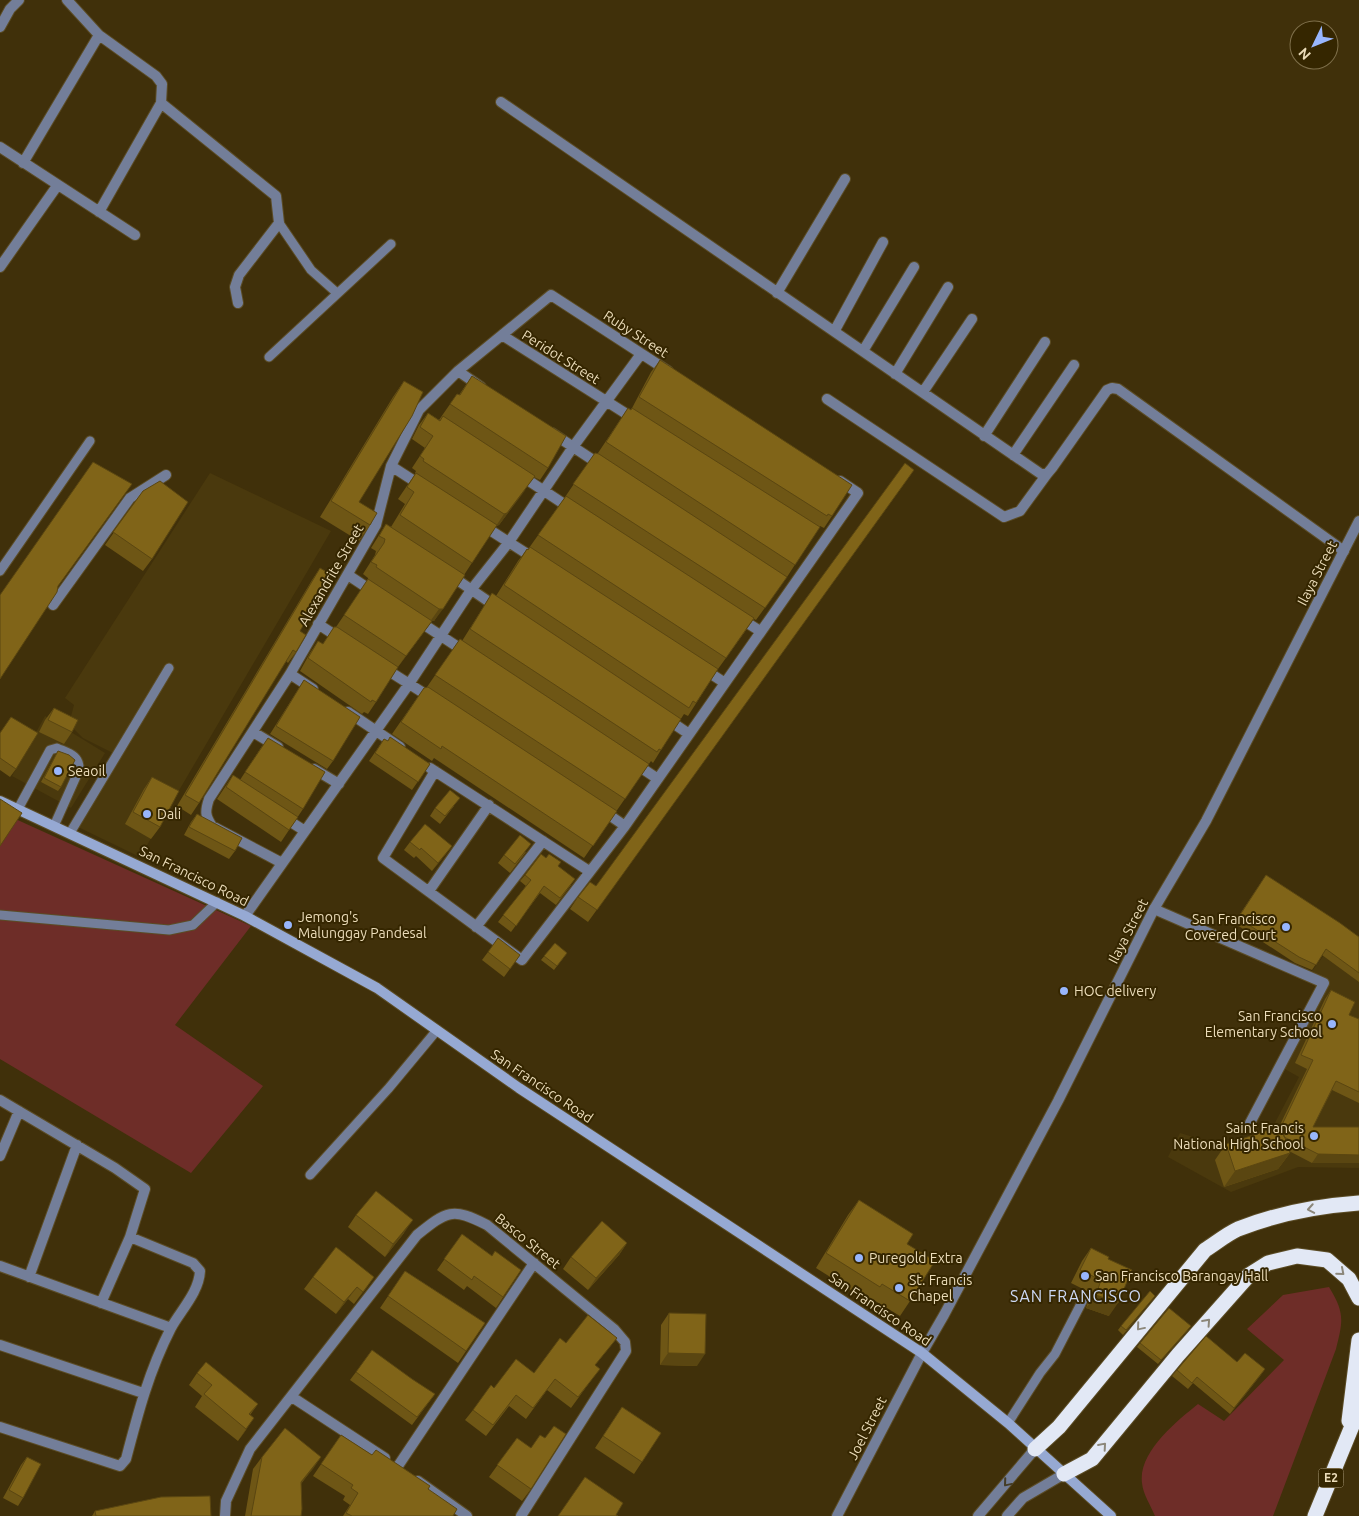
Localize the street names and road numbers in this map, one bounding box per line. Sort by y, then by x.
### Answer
street label: Ruby Street [601,307,672,361]
street label: Peridot Street [519,327,603,388]
street label: Alexandrite Street [295,521,367,629]
street label: Ilaya Street [1294,537,1340,608]
street label: San Francisco Road [137,843,251,909]
street label: Ilaya Street [1105,895,1151,966]
street label: San Francisco Road [488,1046,596,1126]
street label: Basco Street [492,1210,564,1272]
street label: San Francisco Road [826,1269,934,1349]
street label: Joel Street [844,1393,890,1462]
road number: E2 [1318,1469,1344,1488]

